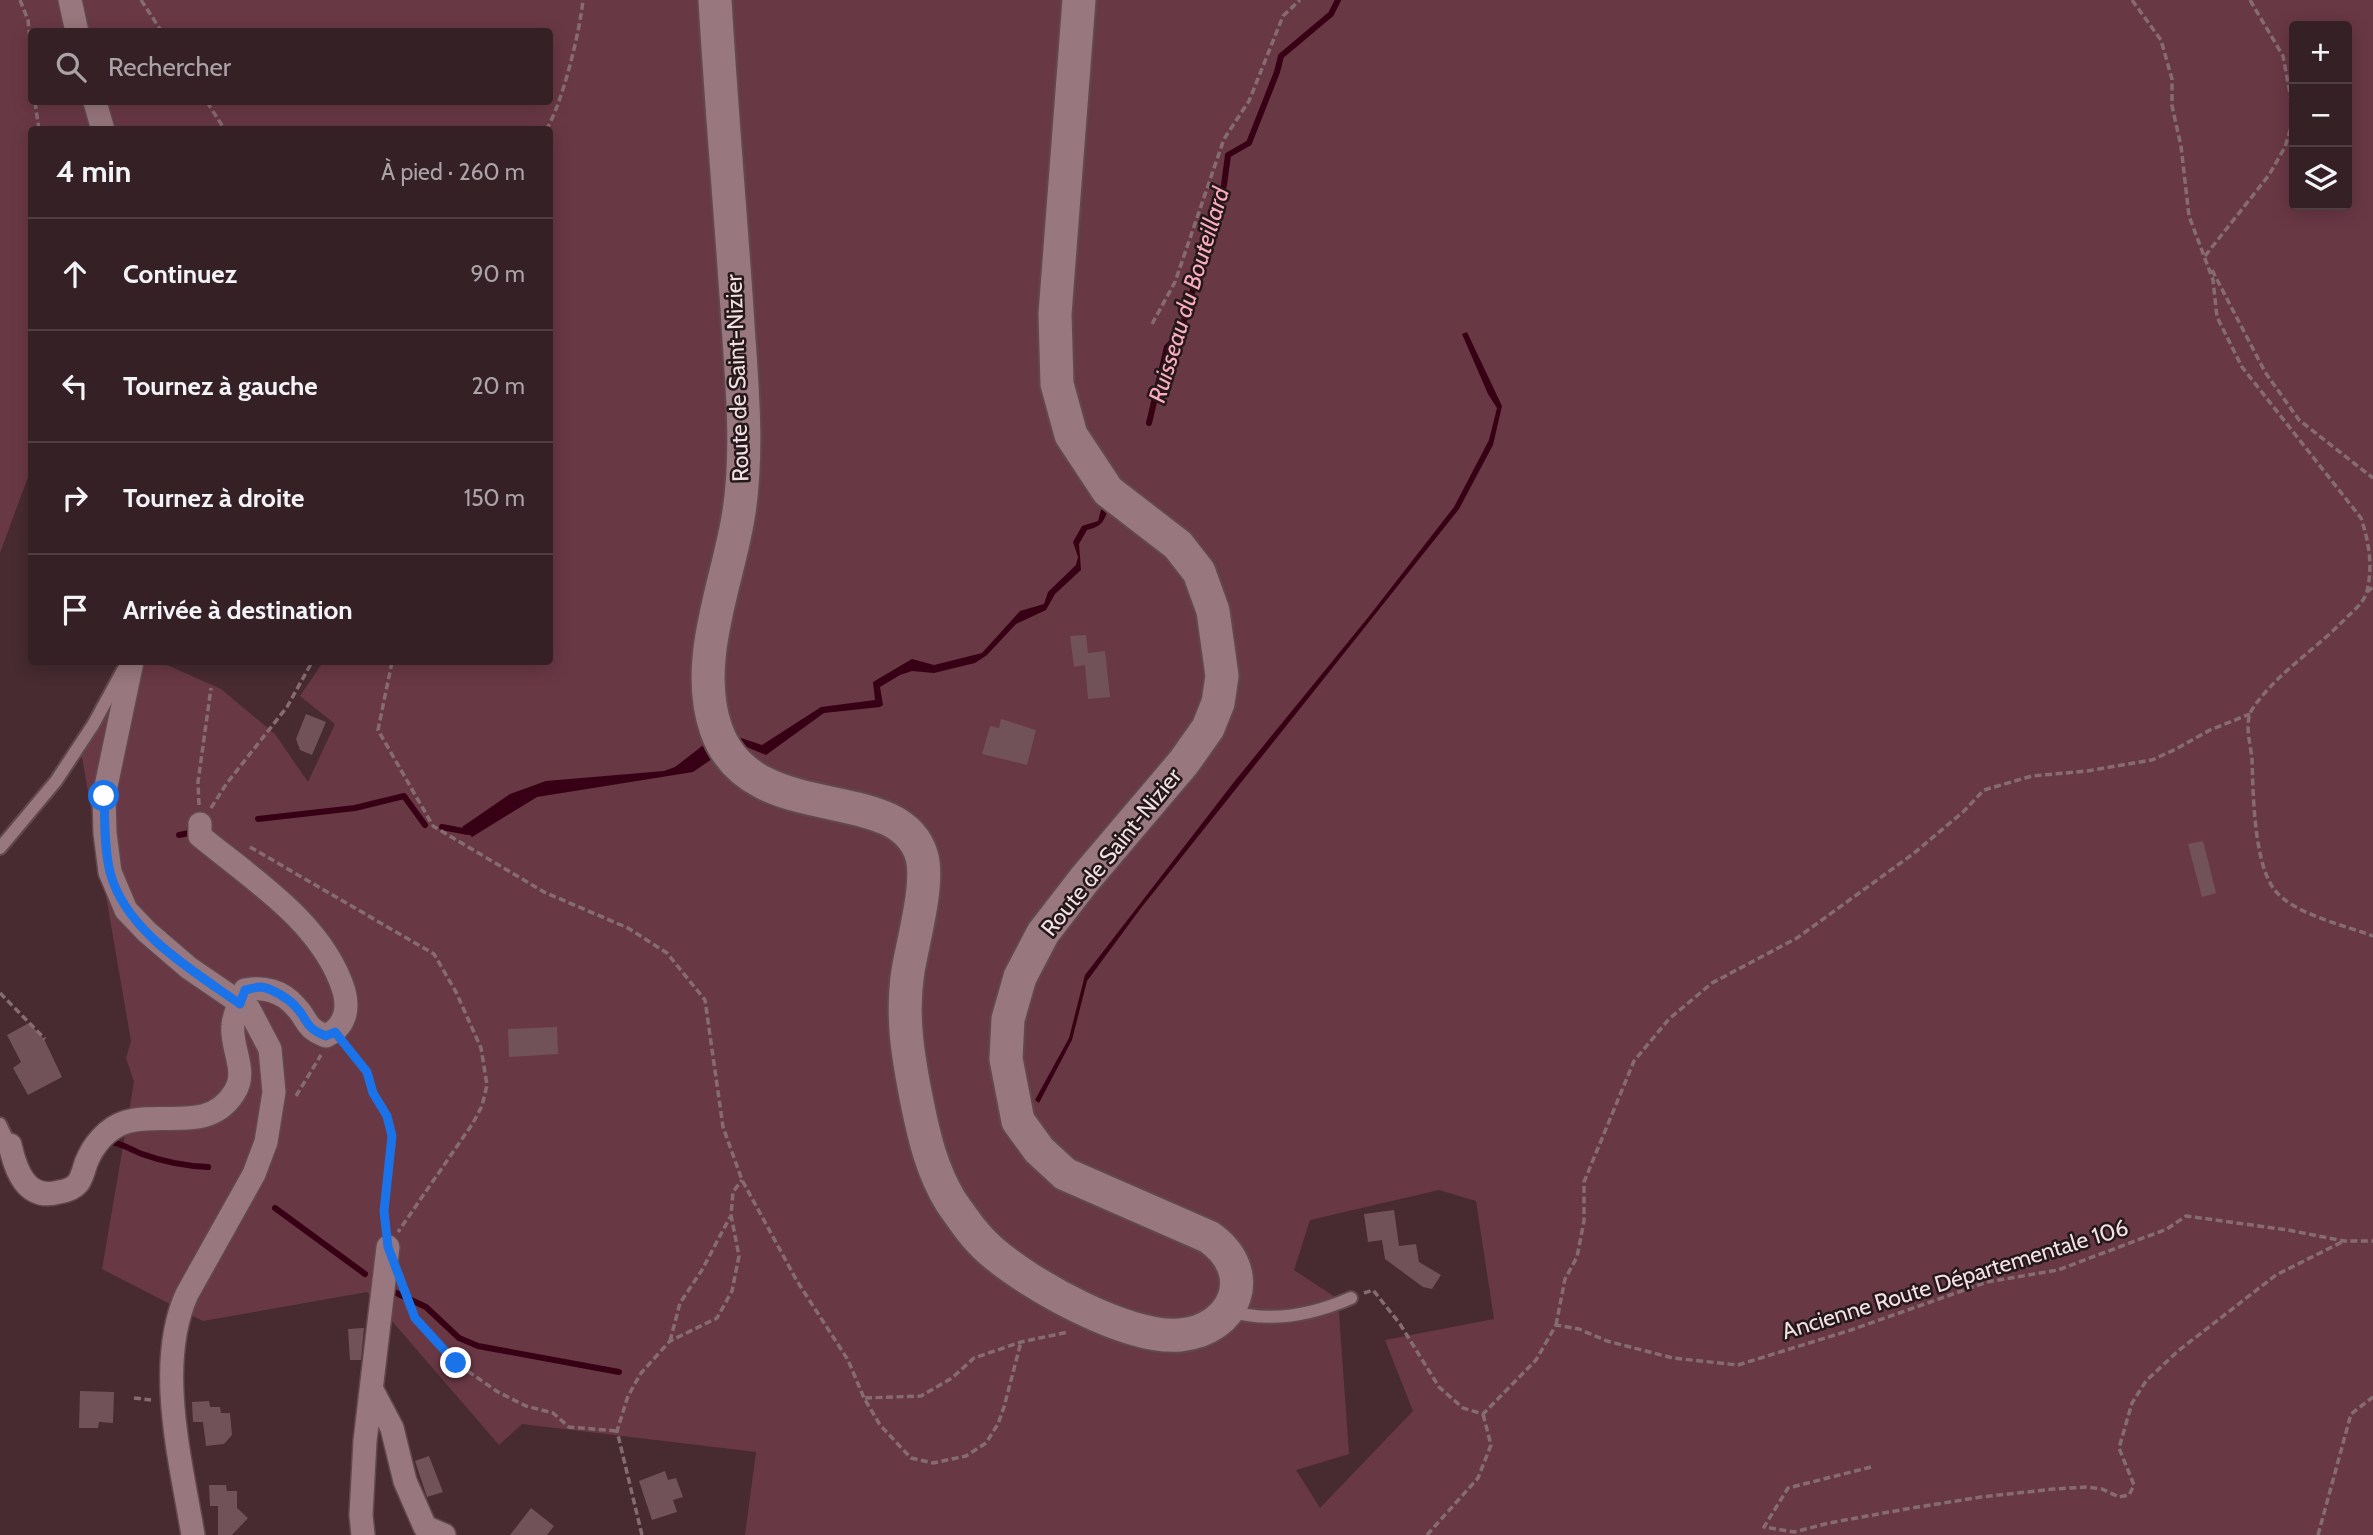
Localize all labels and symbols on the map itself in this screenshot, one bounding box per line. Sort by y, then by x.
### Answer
water label: Ruisseau du Bouteillard [1142,183,1235,406]
street label: Route de Saint-Nizier [719,273,755,482]
street label: Route de Saint-Nizier [1035,762,1188,941]
route start [88,780,119,811]
street label: Ancienne Route Départementale 106 [1778,1213,2132,1345]
route end [440,1347,471,1378]

